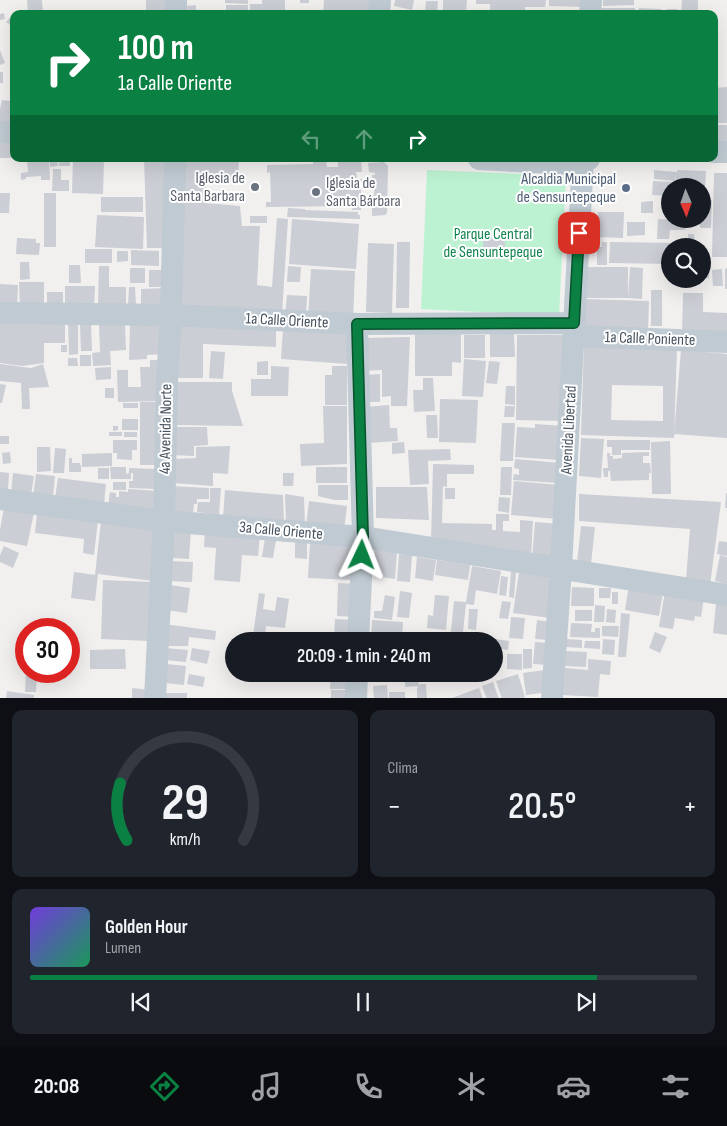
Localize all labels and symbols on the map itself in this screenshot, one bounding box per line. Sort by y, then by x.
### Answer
place label: Iglesia de Santa Barbara [170,169,245,206]
place label: Alcaldia Municipal de Sensuntepeque [517,170,616,207]
place label: Iglesia de Santa Bárbara [326,174,401,211]
north arrow [661,178,711,228]
marker: Iglesia de Santa Barbara [249,181,261,193]
marker: Alcaldia Municipal de Sensuntepeque [620,182,632,194]
marker: Iglesia de Santa Bárbara [310,186,322,198]
pin [558,212,600,254]
park label: Parque Central de Sensuntepeque [443,225,543,262]
street label: 1a Calle Oriente [245,309,329,333]
street label: 1a Calle Poniente [604,328,696,350]
street label: 4a Avenida Norte [156,384,176,474]
street label: Avenida Libertad [557,385,581,476]
street label: 3a Calle Oriente [238,518,324,544]
position arrow [335,528,387,580]
speed limit sign: 30 [15,618,80,683]

